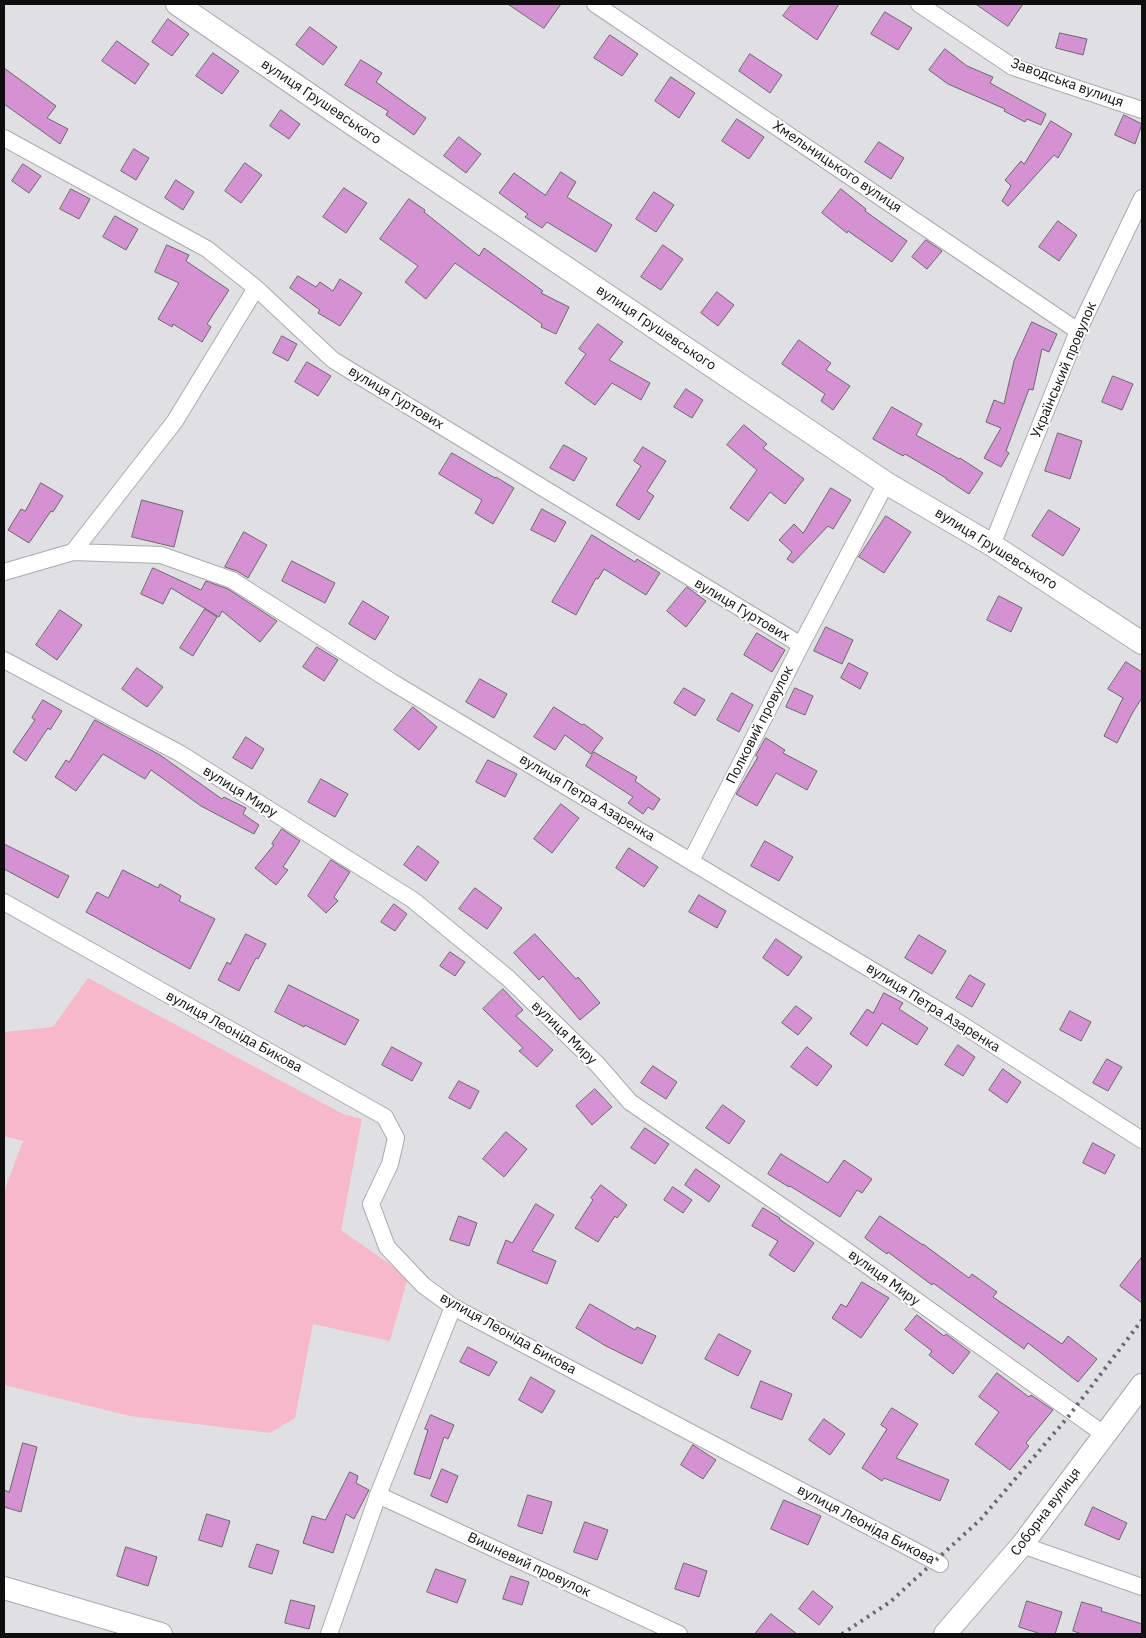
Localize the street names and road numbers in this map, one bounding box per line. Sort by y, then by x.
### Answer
street label: Заводська вулиця [1008,55,1126,111]
street label: вулиця Грушевського [258,56,384,148]
street label: Хмельницького вулиця [769,118,905,216]
street label: вулиця Грушевського [593,282,719,374]
street label: Український провулок [1028,299,1100,441]
street label: вулиця Гуртових [345,363,447,433]
street label: вулиця Грушевського [932,505,1060,593]
street label: вулиця Гуртових [691,575,793,645]
street label: Полковий провулок [723,663,797,787]
street label: вулиця Петра Азаренка [516,751,658,845]
street label: вулиця Миру [200,763,280,821]
street label: вулиця Петра Азаренка [863,960,1003,1056]
street label: вулиця Леоніда Бикова [163,987,305,1077]
street label: вулиця Миру [528,998,600,1068]
street label: вулиця Миру [845,1246,923,1310]
street label: вулиця Леоніда Бикова [437,1289,579,1379]
street label: Соборна вулиця [1007,1465,1085,1559]
street label: вулиця Леоніда Бикова [794,1482,938,1568]
street label: Вишневий провулок [465,1529,593,1601]

